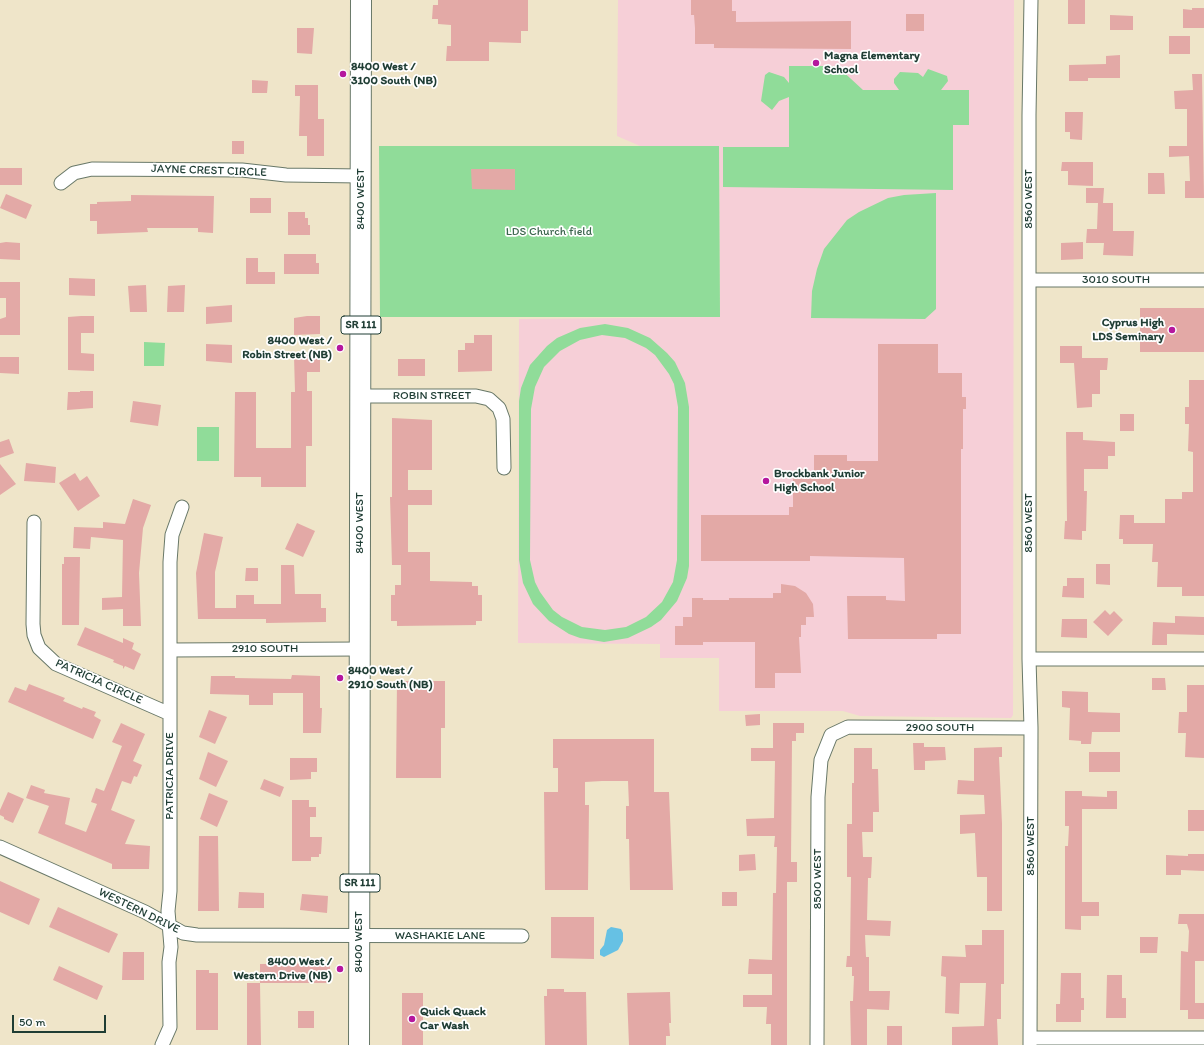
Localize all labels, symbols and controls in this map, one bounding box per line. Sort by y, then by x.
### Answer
place label: Magna Elementary School [824,49,920,77]
marker: Magna Elementary School [811,58,821,68]
place label: 8400 West / 3100 South (NB) [351,60,437,88]
marker: 8400 West / 3100 South (NB) [338,69,348,79]
street label: JAYNE CREST CIRCLE [151,162,267,180]
street label: 8400 WEST [354,168,368,230]
street label: 8560 WEST [1022,169,1036,229]
park label: LDS Church field [506,225,592,239]
street label: 3010 SOUTH [1082,273,1150,287]
road number: SR 111 [341,316,381,334]
place label: Cyprus High LDS Seminary [1092,316,1164,344]
marker: Cyprus High LDS Seminary [1167,325,1177,335]
place label: 8400 West / Robin Street (NB) [242,334,332,362]
marker: 8400 West / Robin Street (NB) [335,343,345,353]
street label: ROBIN STREET [393,389,471,403]
place label: Brockbank Junior High School [774,467,865,495]
marker: Brockbank Junior High School [761,476,771,486]
street label: 8400 WEST [353,492,367,554]
street label: 8560 WEST [1022,493,1036,553]
street label: 2910 SOUTH [232,642,298,656]
street label: PATRICIA CIRCLE [53,656,145,708]
place label: 8400 West / 2910 South (NB) [348,664,433,692]
marker: 8400 West / 2910 South (NB) [335,673,345,683]
street label: 2900 SOUTH [906,721,974,735]
street label: PATRICIA DRIVE [163,732,177,820]
street label: 8560 WEST [1024,816,1038,876]
street label: 8500 WEST [811,849,825,909]
road number: SR 111 [340,874,380,892]
street label: WESTERN DRIVE [96,885,182,937]
street label: 8400 WEST [352,911,366,973]
street label: WASHAKIE LANE [395,929,485,943]
place label: 8400 West / Western Drive (NB) [233,955,332,983]
marker: 8400 West / Western Drive (NB) [335,964,345,974]
place label: Quick Quack Car Wash [420,1005,486,1033]
scale bar [14,1007,108,1033]
marker: Quick Quack Car Wash [407,1014,417,1024]
text: 50 m [19,1015,45,1029]

